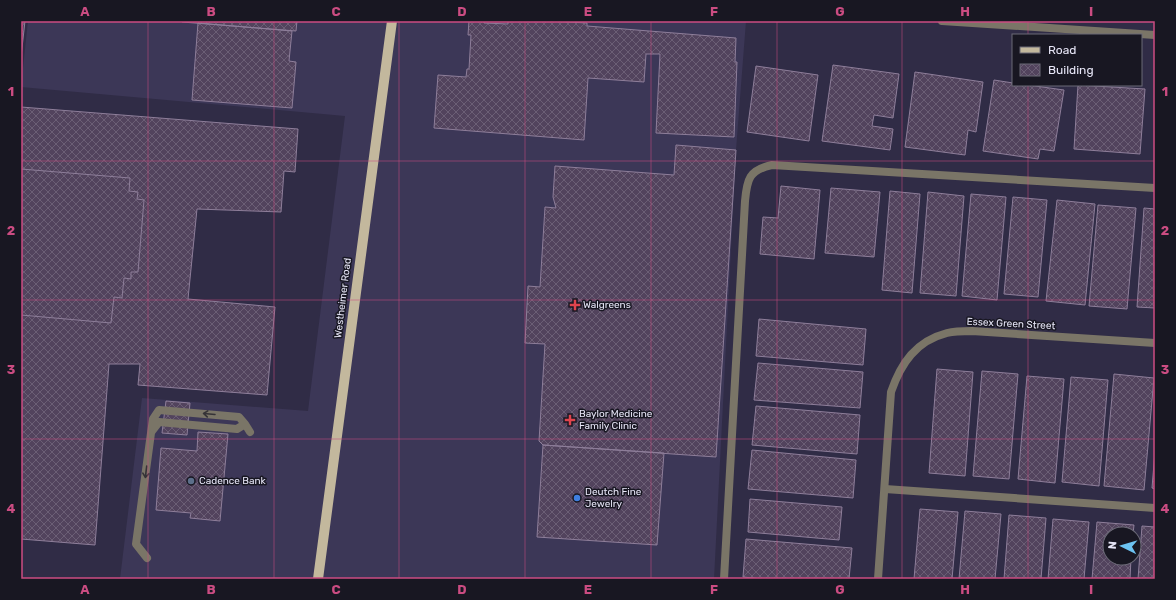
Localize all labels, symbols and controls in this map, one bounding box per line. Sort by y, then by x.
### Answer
text: A [80,4,90,19]
text: B [206,4,216,19]
text: C [331,4,341,19]
text: D [457,4,467,19]
text: E [584,4,592,19]
text: F [710,4,718,19]
text: G [835,4,845,19]
text: H [960,4,970,19]
text: I [1089,4,1093,19]
legend [1012,34,1142,86]
text: Road [1048,43,1076,57]
text: Building [1048,63,1094,77]
text: 1 [8,84,14,99]
text: 1 [1162,84,1168,99]
text: 2 [7,223,15,238]
text: 2 [1161,223,1169,238]
street label: Westheimer Road [332,257,354,339]
place label: Walgreens [583,299,631,311]
marker: Walgreens [570,300,580,310]
street label: Essex Green Street [966,316,1056,332]
text: 3 [7,362,16,377]
text: 3 [1161,362,1170,377]
place label: Baylor Medicine Family Clinic [579,408,653,432]
one-way arrow [203,411,216,418]
marker: Baylor Medicine Family Clinic [564,414,576,426]
one-way arrow [142,465,150,478]
place label: Cadence Bank [199,475,267,487]
marker: Cadence Bank [186,476,196,486]
place label: Deutch Fine Jewelry [585,486,642,510]
marker: Deutch Fine Jewelry [572,493,582,503]
text: 4 [7,501,16,516]
text: 4 [1161,501,1170,516]
north arrow [1102,526,1142,566]
text: N [1106,541,1119,550]
text: A [80,582,90,597]
text: B [206,582,216,597]
text: C [331,582,341,597]
text: D [457,582,467,597]
text: E [584,582,592,597]
text: F [710,582,718,597]
text: G [835,582,845,597]
text: H [960,582,970,597]
text: I [1089,582,1093,597]

